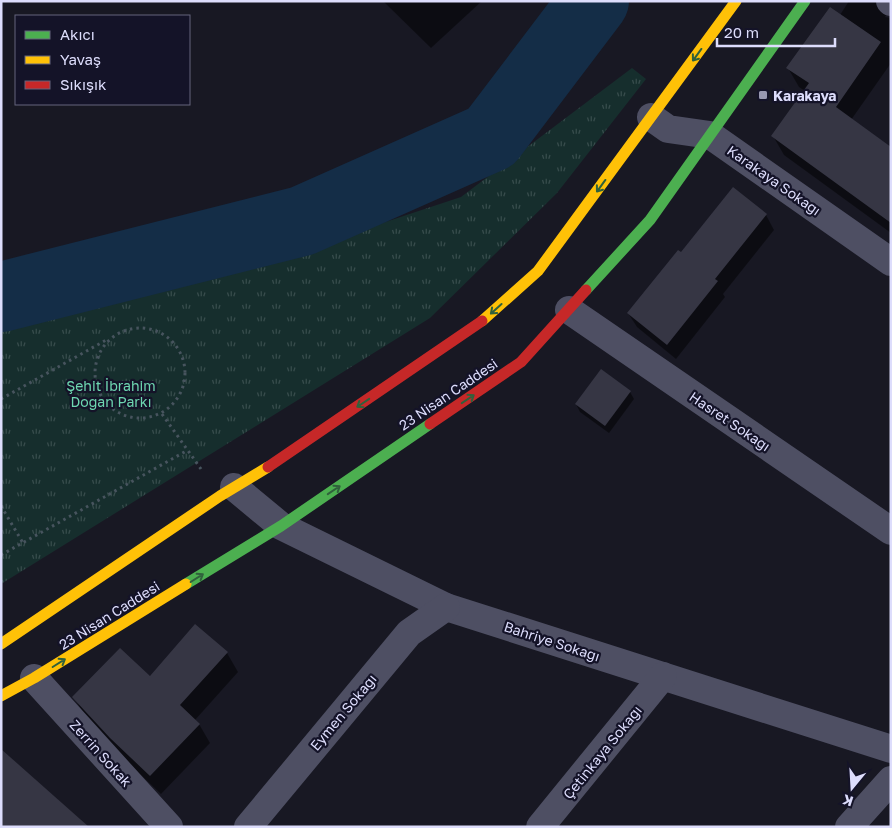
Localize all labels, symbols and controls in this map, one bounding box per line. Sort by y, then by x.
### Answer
legend [15,15,190,105]
scale bar [717,15,834,47]
text: 20 m [724,23,759,41]
text: Akıcı [60,25,95,43]
one-way arrow [691,48,702,61]
text: Yavaş [60,50,101,68]
text: Sıkışık [60,75,107,93]
place label: Karakaya [773,87,836,104]
marker: Karakaya [757,89,769,101]
street label: Karakaya Sokağı [724,141,824,219]
one-way arrow [595,179,606,192]
one-way arrow [490,303,503,315]
street label: 23 Nisan Caddesi [395,355,501,433]
park label: Şehit İbrahim Doğan Parkı [66,377,156,410]
street label: Hasret Sokağı [686,388,774,454]
one-way arrow [461,394,475,404]
one-way arrow [356,397,370,408]
one-way arrow [326,485,340,495]
one-way arrow [189,572,203,582]
street label: 23 Nisan Caddesi [55,577,163,653]
street label: Bahriye Sokağı [502,618,602,664]
one-way arrow [51,658,65,668]
street label: Eymen Sokağı [306,670,380,754]
street label: Çetinkaya Sokağı [559,702,645,802]
street label: Zerrin Sokak [67,716,135,790]
north arrow [827,763,877,813]
text: K [840,791,855,810]

